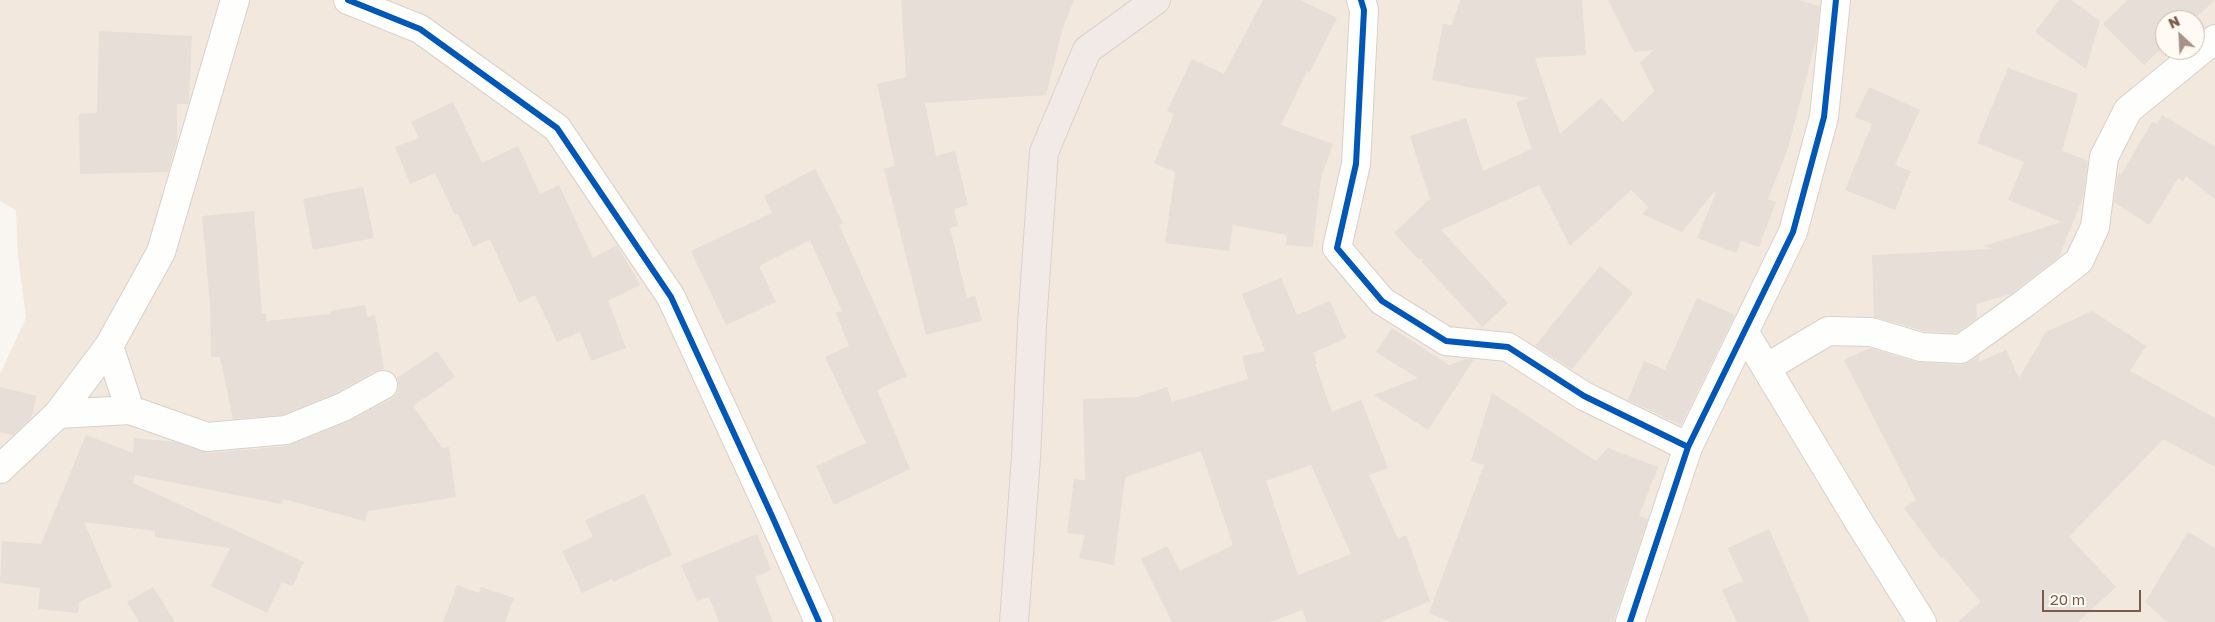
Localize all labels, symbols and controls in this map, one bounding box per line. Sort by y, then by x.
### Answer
north arrow [2155,10,2205,60]
text: N [2165,12,2182,32]
scale bar [2045,580,2144,612]
text: 20 m [2050,590,2085,608]

